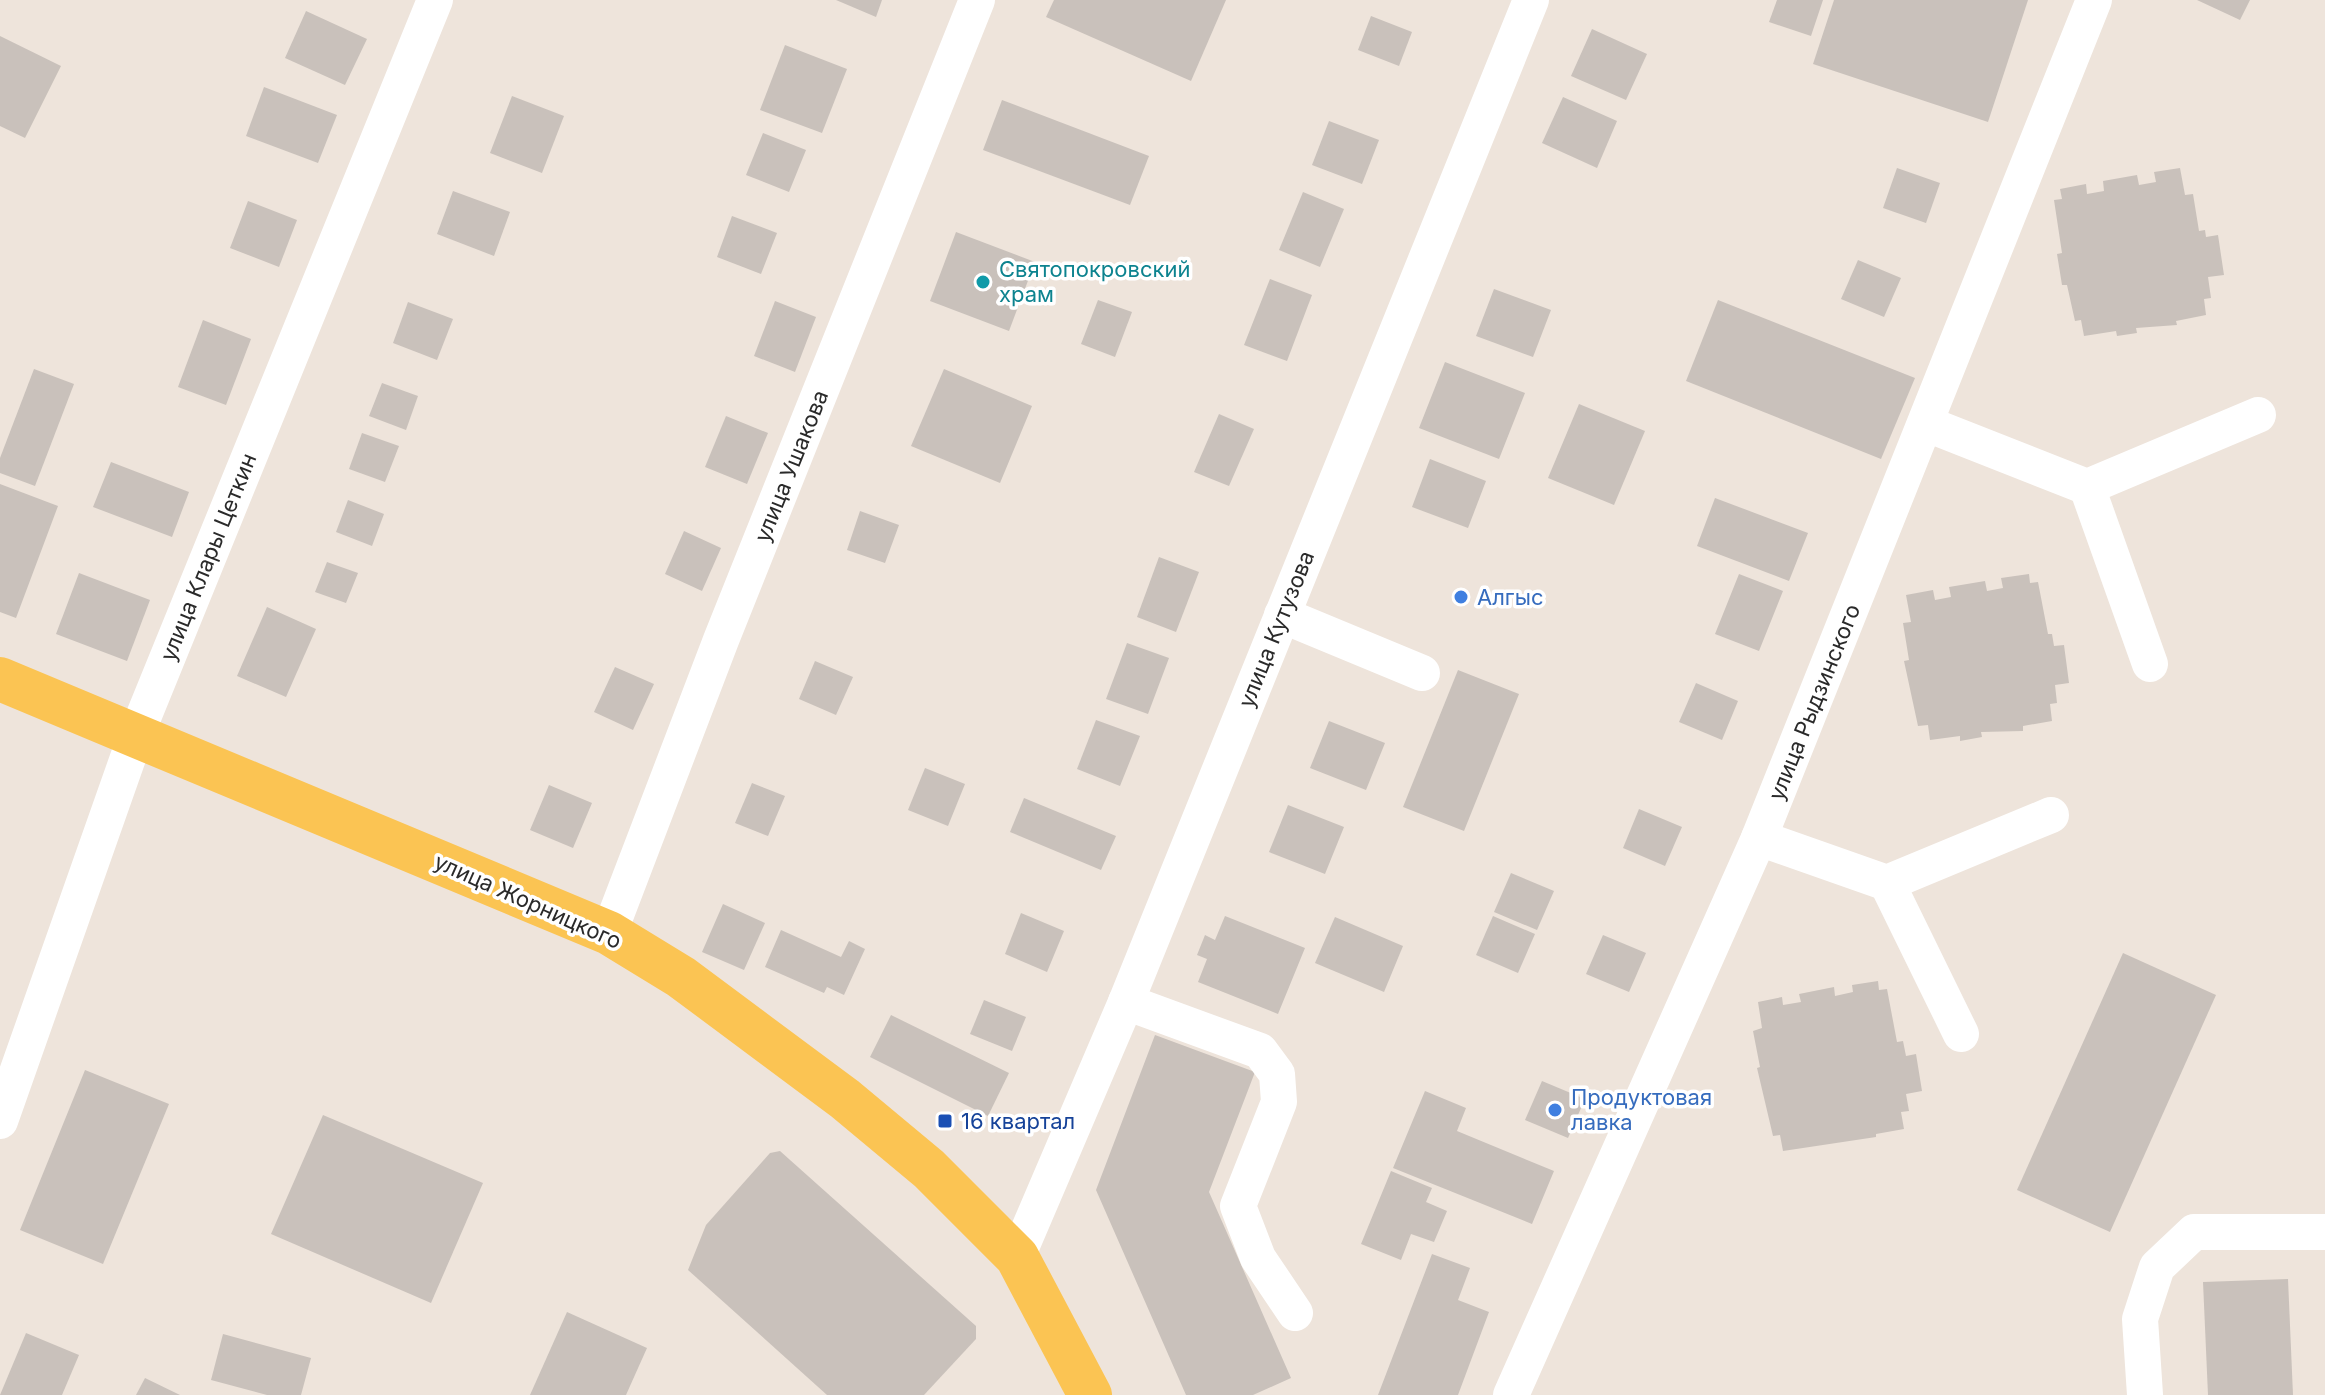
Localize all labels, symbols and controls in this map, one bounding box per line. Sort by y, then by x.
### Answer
place label: Святопокровский храм [999,256,1190,307]
marker: Святопокровский храм [974,273,992,291]
street label: улица Ушакова [749,386,833,546]
street label: улица Клары Цеткин [154,449,262,665]
street label: улица Кутузова [1233,547,1319,711]
place label: Алгыс [1477,584,1544,610]
marker: Алгыс [1452,588,1470,606]
street label: улица Рыдзинского [1763,600,1865,804]
street label: улица Жорницкого [430,848,626,954]
place label: Продуктовая лавка [1571,1084,1712,1135]
marker: Продуктовая лавка [1546,1101,1564,1119]
place label: 16 квартал [961,1108,1075,1134]
marker: 16 квартал [936,1112,954,1130]

